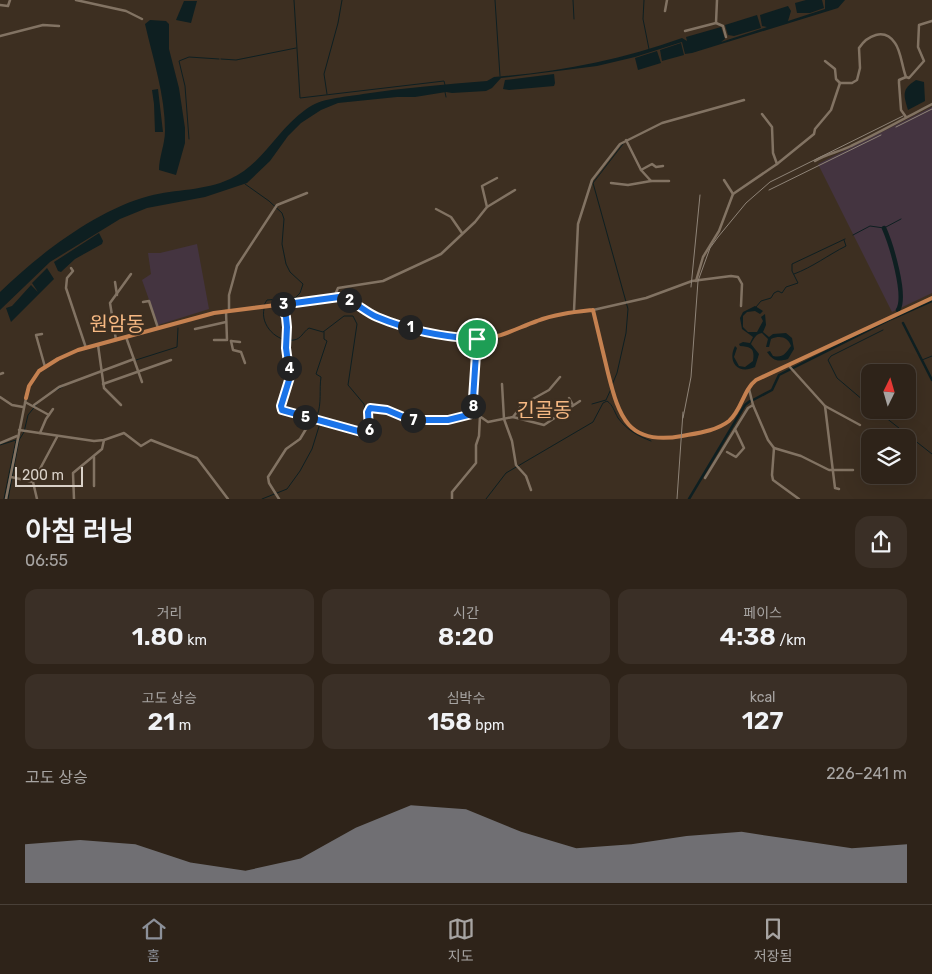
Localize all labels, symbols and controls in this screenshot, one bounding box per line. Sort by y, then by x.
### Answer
pin: 2 [336,288,362,312]
pin: 3 [270,292,296,316]
text: 2 [345,292,354,309]
text: 3 [279,296,288,313]
district label: 원암동 [89,312,145,336]
pin: 1 [398,314,422,340]
pin [456,318,498,360]
text: 1 [407,319,414,336]
icon: arrive [463,325,491,353]
pin: 4 [276,356,302,380]
text: 4 [285,360,294,377]
north arrow [861,364,916,419]
map controls [861,364,916,484]
pin: 8 [460,394,486,418]
text: 8 [469,398,478,415]
district label: 긴골동 [516,398,572,422]
pin: 5 [292,404,318,430]
pin: 7 [400,408,426,432]
text: 5 [301,409,310,426]
text: 7 [409,412,418,429]
pin: 6 [356,418,382,442]
text: 6 [365,422,374,439]
button: layers [861,429,916,484]
scale bar [15,464,82,487]
text: 200 m [22,467,64,484]
text: 아침 러닝 [25,515,134,548]
button: share [855,516,907,568]
text: 06:55 [25,551,68,570]
text: 거리 [156,605,182,622]
text: 시간 [453,605,479,622]
text: 페이스 [743,605,782,622]
text: 1.80 [132,622,184,651]
text: 8:20 [438,622,494,651]
text: 4:38 [719,622,776,651]
text: km [184,632,207,649]
text: /km [776,632,806,649]
text: kcal [750,689,776,706]
text: 고도 상승 [142,690,197,707]
text: 심박수 [447,690,485,707]
text: 127 [742,706,784,735]
text: 21 [147,707,175,736]
text: 158 [427,707,472,736]
text: m [175,717,191,734]
text: bpm [472,717,504,734]
text: 226–241 m [826,764,907,783]
text: 고도 상승 [25,768,88,787]
tab: 홈 [140,915,168,965]
tab: 지도 [447,915,475,965]
tab: 저장됨 [754,915,792,965]

